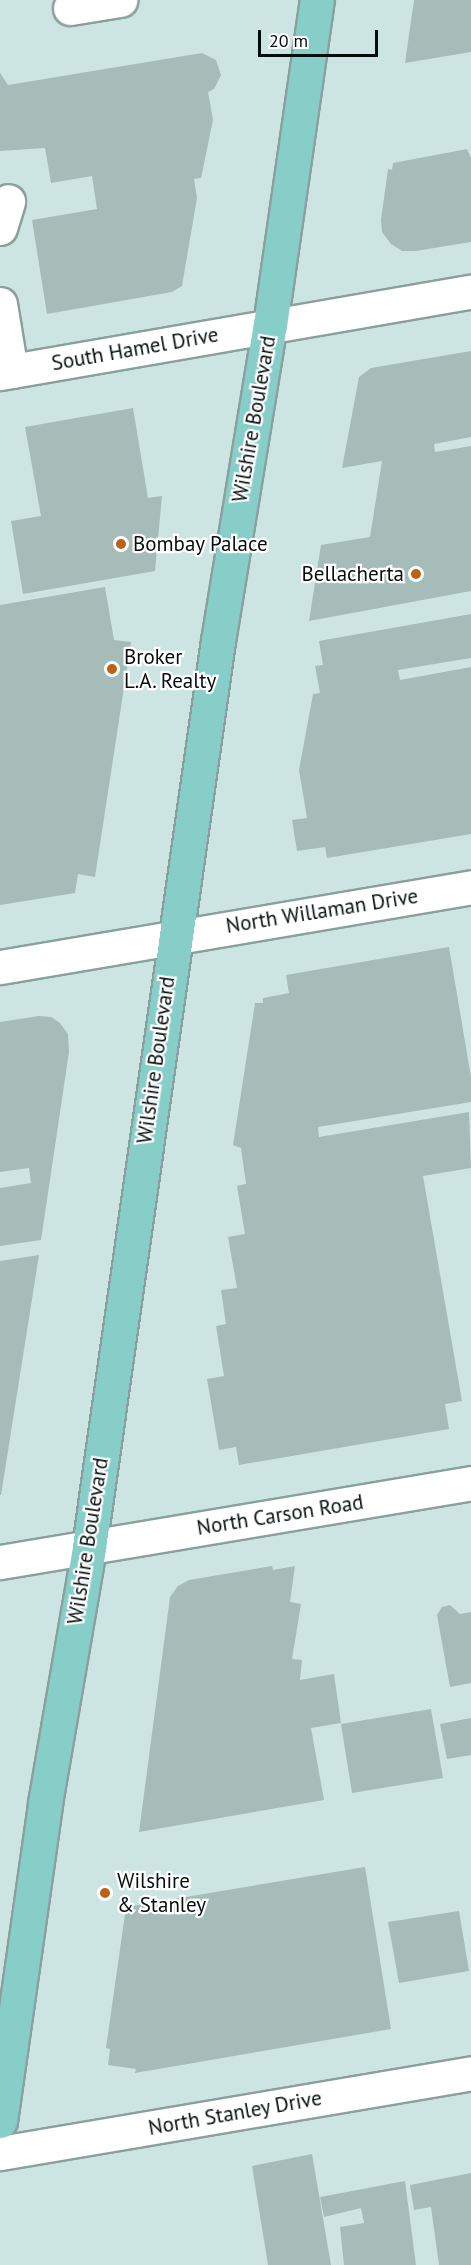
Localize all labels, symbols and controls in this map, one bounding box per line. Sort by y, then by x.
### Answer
scale bar [261,18,381,56]
text: 20 m [269,29,308,52]
street label: South Hamel Drive [50,322,220,376]
street label: Wilshire Boulevard [227,334,281,504]
place label: Bombay Palace [133,531,268,557]
marker: Bombay Palace [114,537,128,551]
place label: Bellacherta [301,561,404,587]
marker: Bellacherta [409,567,423,581]
place label: Broker L.A. Realty [124,644,218,694]
marker: Broker L.A. Realty [105,662,119,676]
street label: North Willaman Drive [224,883,420,939]
street label: Wilshire Boulevard [132,975,180,1145]
street label: Wilshire Boulevard [62,1456,114,1626]
street label: North Carson Road [195,1489,365,1541]
place label: Wilshire & Stanley [117,1868,206,1918]
marker: Wilshire & Stanley [98,1886,112,1900]
street label: North Stanley Drive [146,2085,324,2141]

